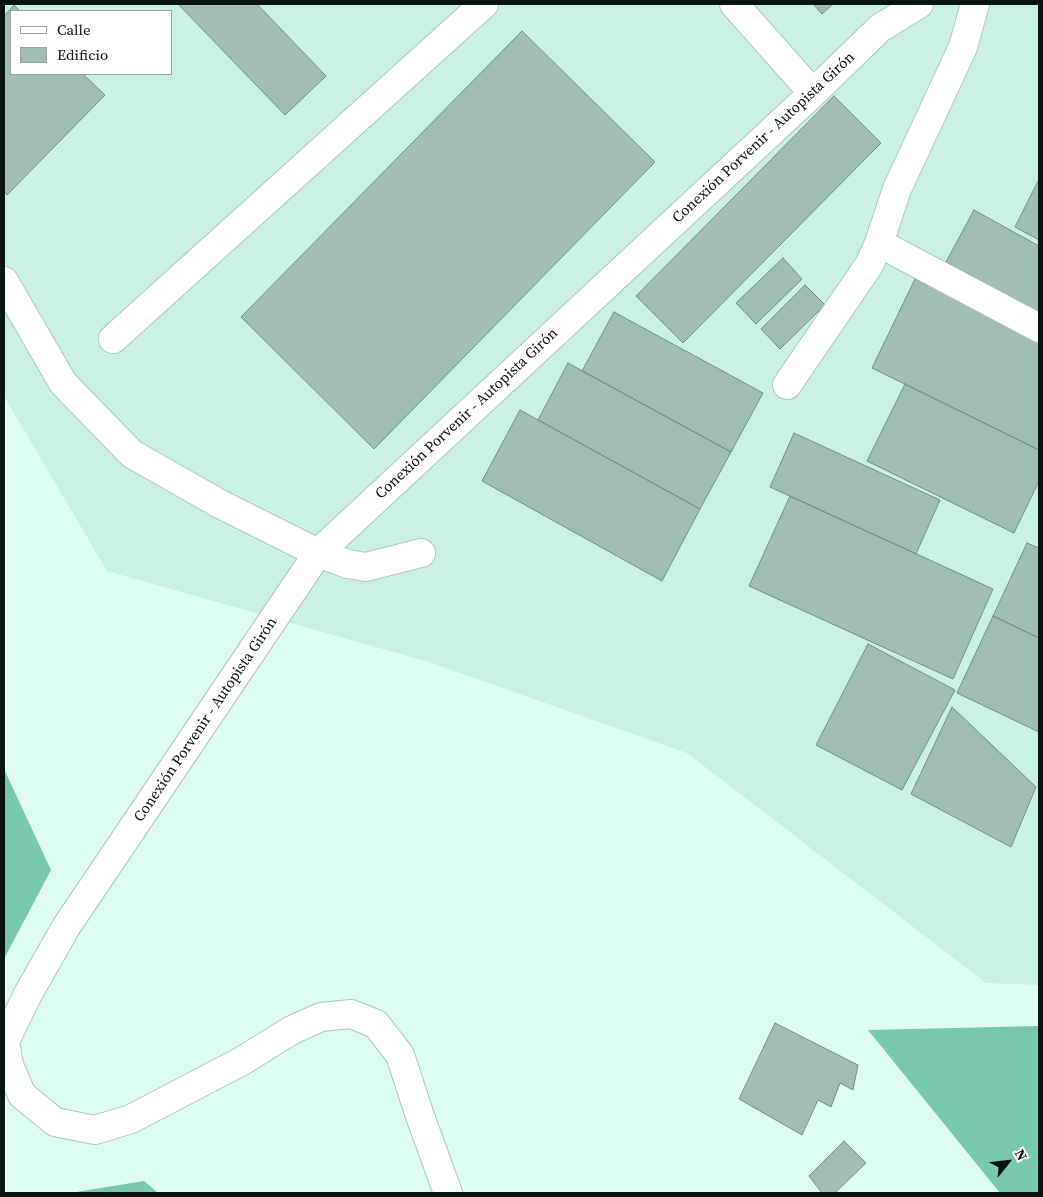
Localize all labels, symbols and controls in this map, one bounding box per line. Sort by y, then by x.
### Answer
legend [10,10,172,75]
text: Calle [57,19,91,40]
text: Edificio [57,44,108,65]
street label: Conexión Porvenir - Autopista Girón [669,49,859,227]
street label: Conexión Porvenir - Autopista Girón [372,325,562,503]
street label: Conexión Porvenir - Autopista Girón [131,614,281,826]
north arrow [983,1137,1033,1187]
text: N [1010,1145,1032,1164]

